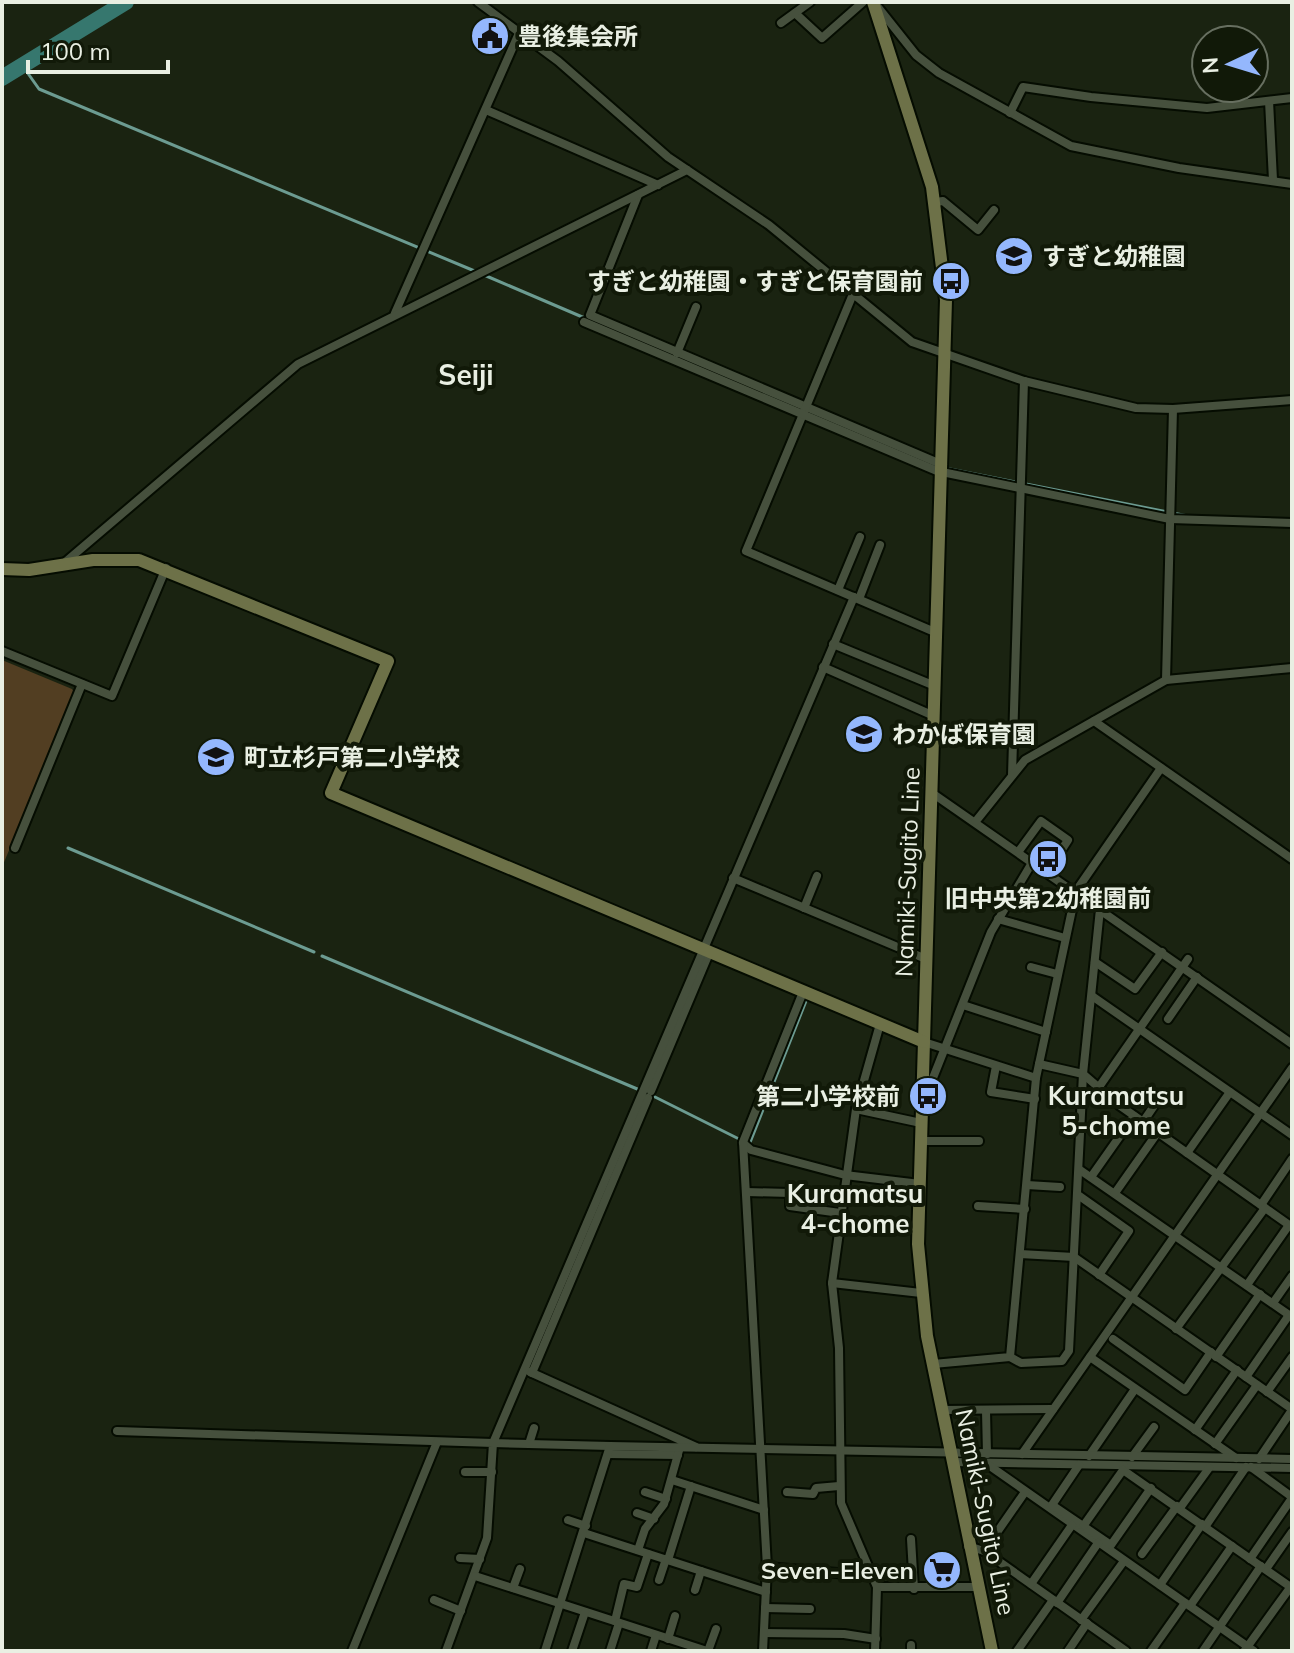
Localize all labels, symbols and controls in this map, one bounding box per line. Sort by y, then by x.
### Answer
public building icon: 豊後集会所 [469,15,511,57]
place label: 豊後集会所 [518,21,638,51]
scale bar [28,24,168,74]
north arrow [1190,24,1270,104]
text: 100 m [40,36,111,66]
text: N [1196,56,1225,75]
school or university icon: すぎと幼稚園 [993,235,1035,277]
place label: すぎと幼稚園 [1042,241,1186,271]
bus stop icon: すぎと幼稚園・すぎと保育園前 [930,260,972,302]
place label: すぎと幼稚園・すぎと保育園前 [587,266,923,296]
district label: Seiji [438,357,494,392]
school or university icon: わかば保育園 [843,713,885,755]
place label: わかば保育園 [892,719,1036,749]
school or university icon: 町立杉戸第二小学校 [195,736,237,778]
place label: 町立杉戸第二小学校 [244,742,460,772]
street label: Namiki-Sugito Line [888,766,926,978]
bus stop icon: 旧中央第2幼稚園前 [1027,838,1069,880]
place label: 旧中央第2幼稚園前 [945,883,1151,913]
bus stop icon: 第二小学校前 [907,1075,949,1117]
district label: Kuramatsu 5-chome [1048,1079,1184,1142]
place label: 第二小学校前 [756,1081,900,1111]
district label: Kuramatsu 4-chome [787,1177,923,1240]
street label: Namiki-Sugito Line [949,1406,1023,1618]
supermarket icon: Seven-Eleven [921,1549,963,1591]
place label: Seven-Eleven [761,1555,914,1585]

